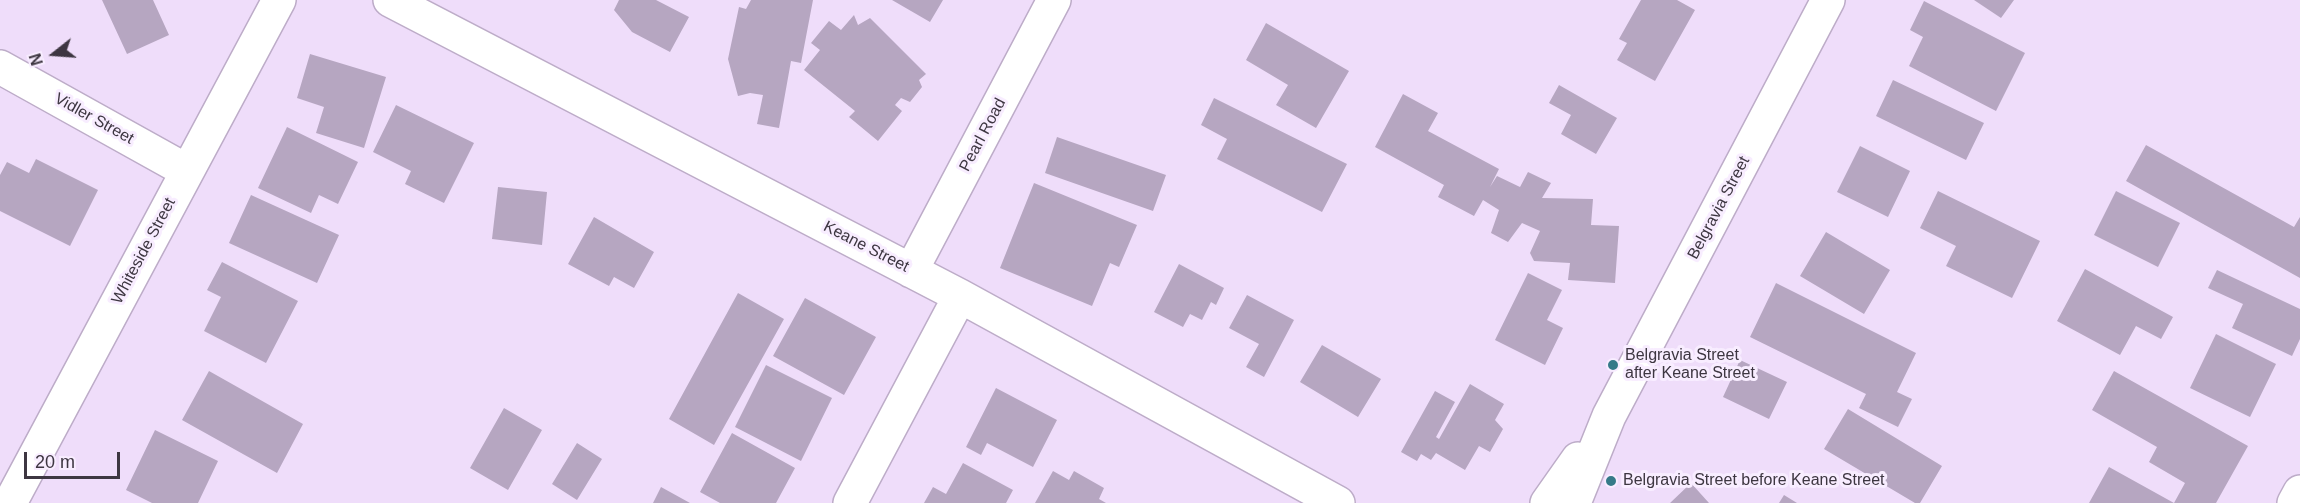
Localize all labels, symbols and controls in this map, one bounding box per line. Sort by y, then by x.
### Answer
north arrow [24,24,84,84]
text: N [26,51,46,67]
street label: Vidler Street [51,89,137,149]
street label: Pearl Road [956,95,1010,175]
street label: Belgravia Street [1684,153,1754,263]
street label: Whiteside Street [108,195,180,307]
street label: Keane Street [820,217,912,277]
place label: Belgravia Street after Keane Street [1625,346,1755,384]
marker: Belgravia Street after Keane Street [1606,358,1620,372]
scale bar [27,440,123,478]
text: 20 m [35,452,75,472]
place label: Belgravia Street before Keane Street [1623,471,1884,491]
marker: Belgravia Street before Keane Street [1604,474,1618,488]

